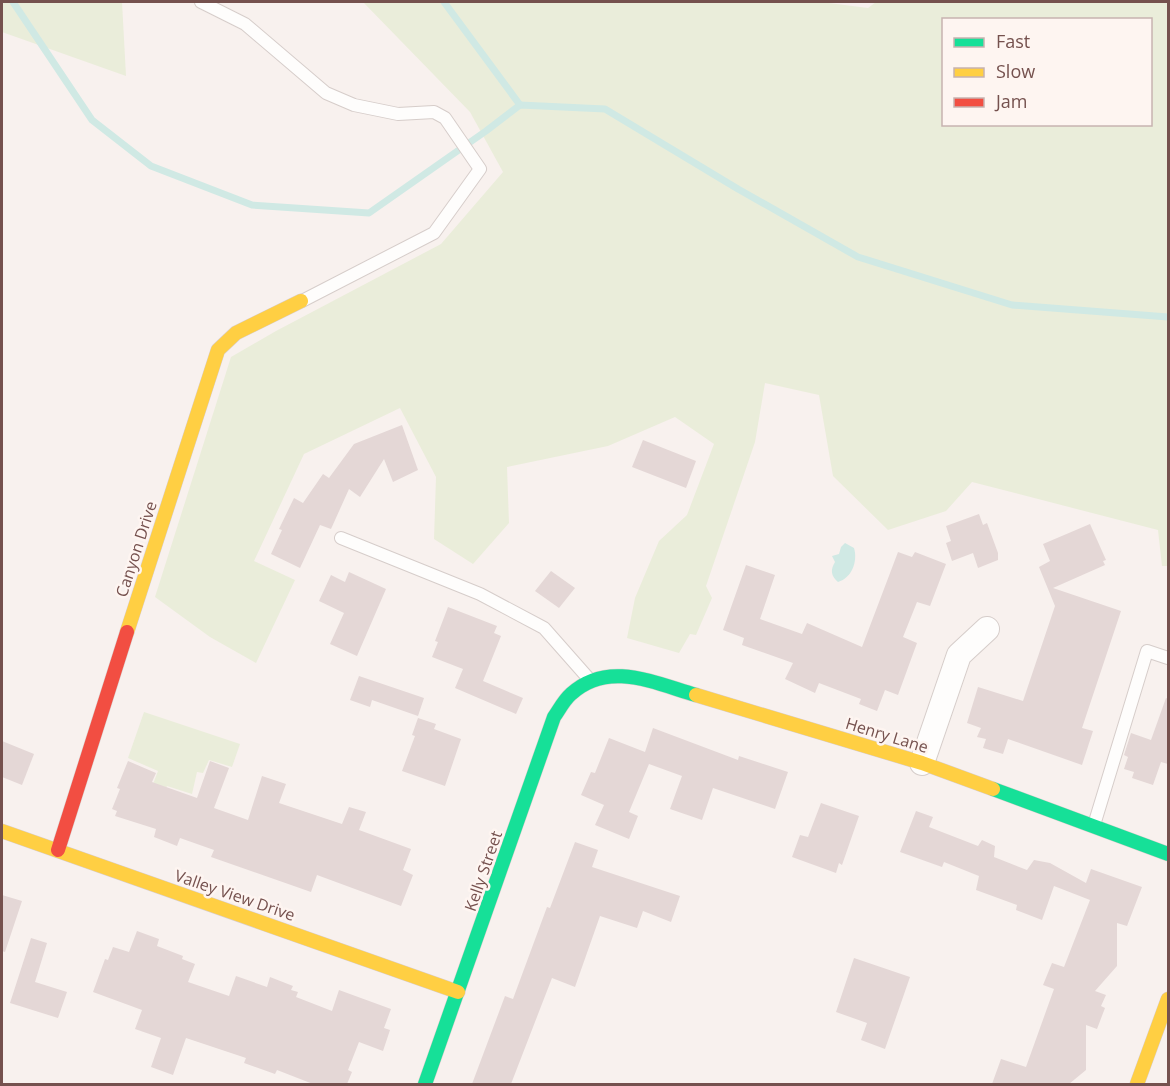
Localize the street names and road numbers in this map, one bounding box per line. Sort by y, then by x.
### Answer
street label: Canyon Drive [110,498,162,600]
street label: Henry Lane [843,712,931,758]
street label: Kelly Street [459,828,507,914]
street label: Valley View Drive [172,864,298,926]

